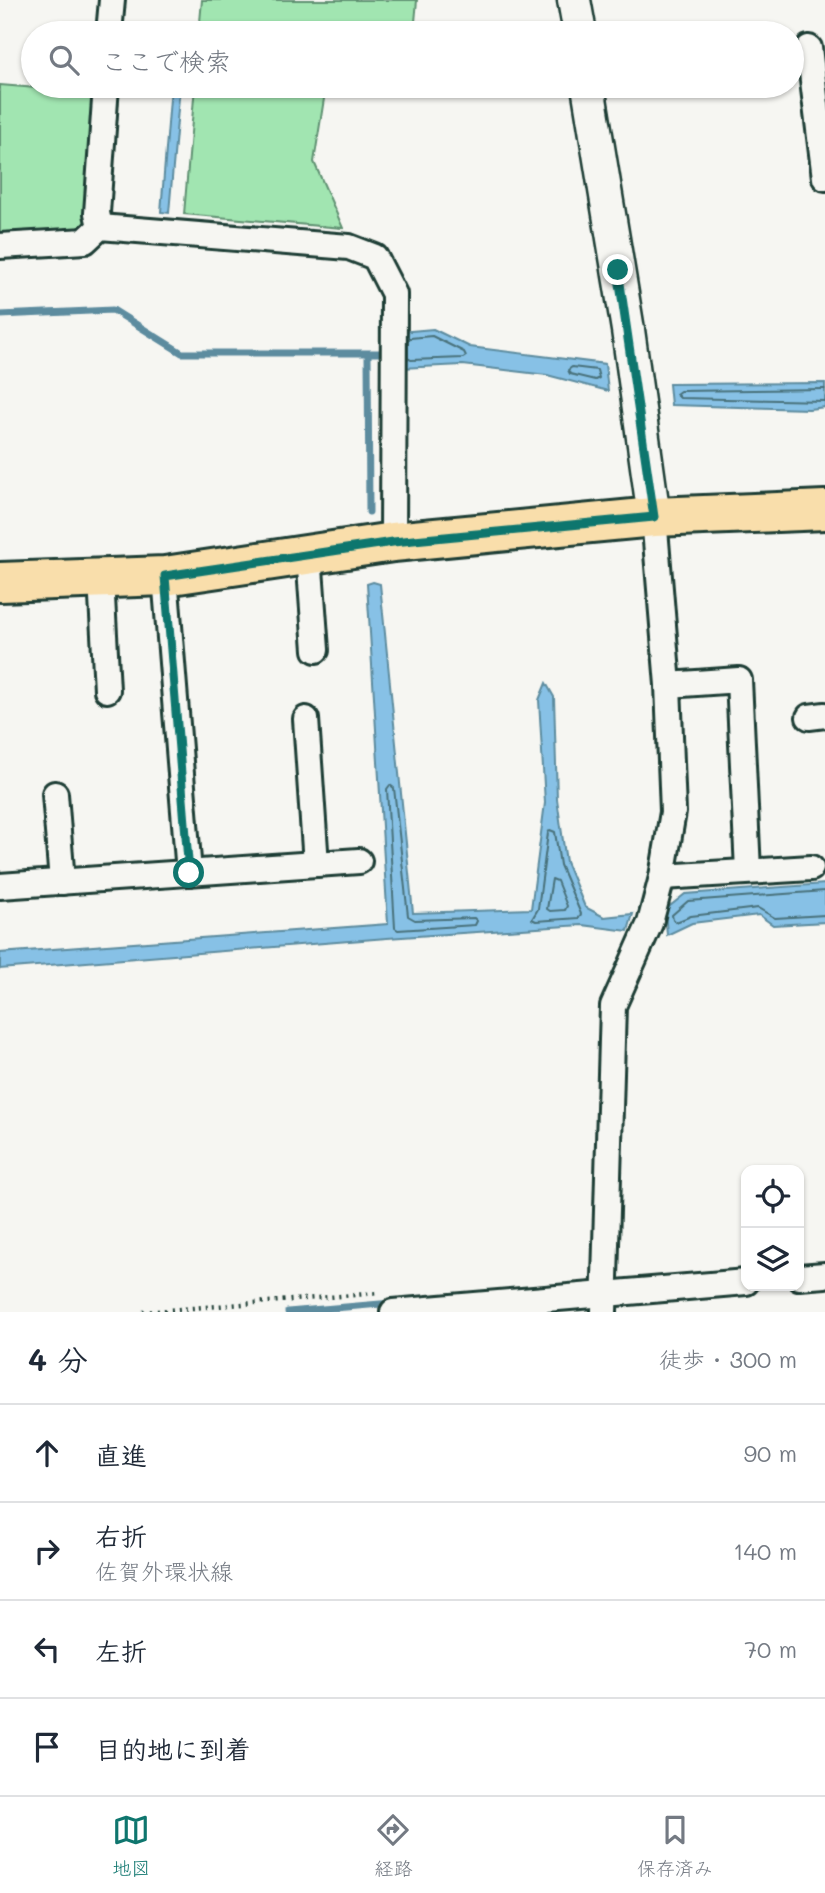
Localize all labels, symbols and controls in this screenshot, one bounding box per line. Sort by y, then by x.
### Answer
search box [21,21,804,98]
icon: search [45,41,83,79]
text: ここで検索 [101,44,231,78]
route end [602,254,633,285]
route start [173,857,204,888]
map controls [741,1165,804,1291]
button: locate [741,1165,804,1228]
button: layers [741,1228,804,1291]
text: 4 分 [28,1339,88,1379]
text: 徒歩 · 300 m [659,1344,797,1374]
icon: ahead [28,1434,66,1472]
text: 直進 [95,1438,147,1472]
text: 90 m [744,1438,797,1468]
text: 右折 [95,1519,147,1553]
icon: right [28,1532,66,1570]
text: 140 m [733,1536,797,1566]
text: 佐賀外環状線 [95,1556,233,1586]
icon: left [28,1630,66,1668]
text: 左折 [95,1634,147,1668]
text: 70 m [744,1634,797,1664]
icon: arrive [28,1728,66,1766]
text: 目的地に到着 [95,1732,251,1766]
tab: 地図 [112,1811,150,1880]
tab: 経路 [374,1811,413,1880]
tab: 保存済み [637,1811,713,1880]

